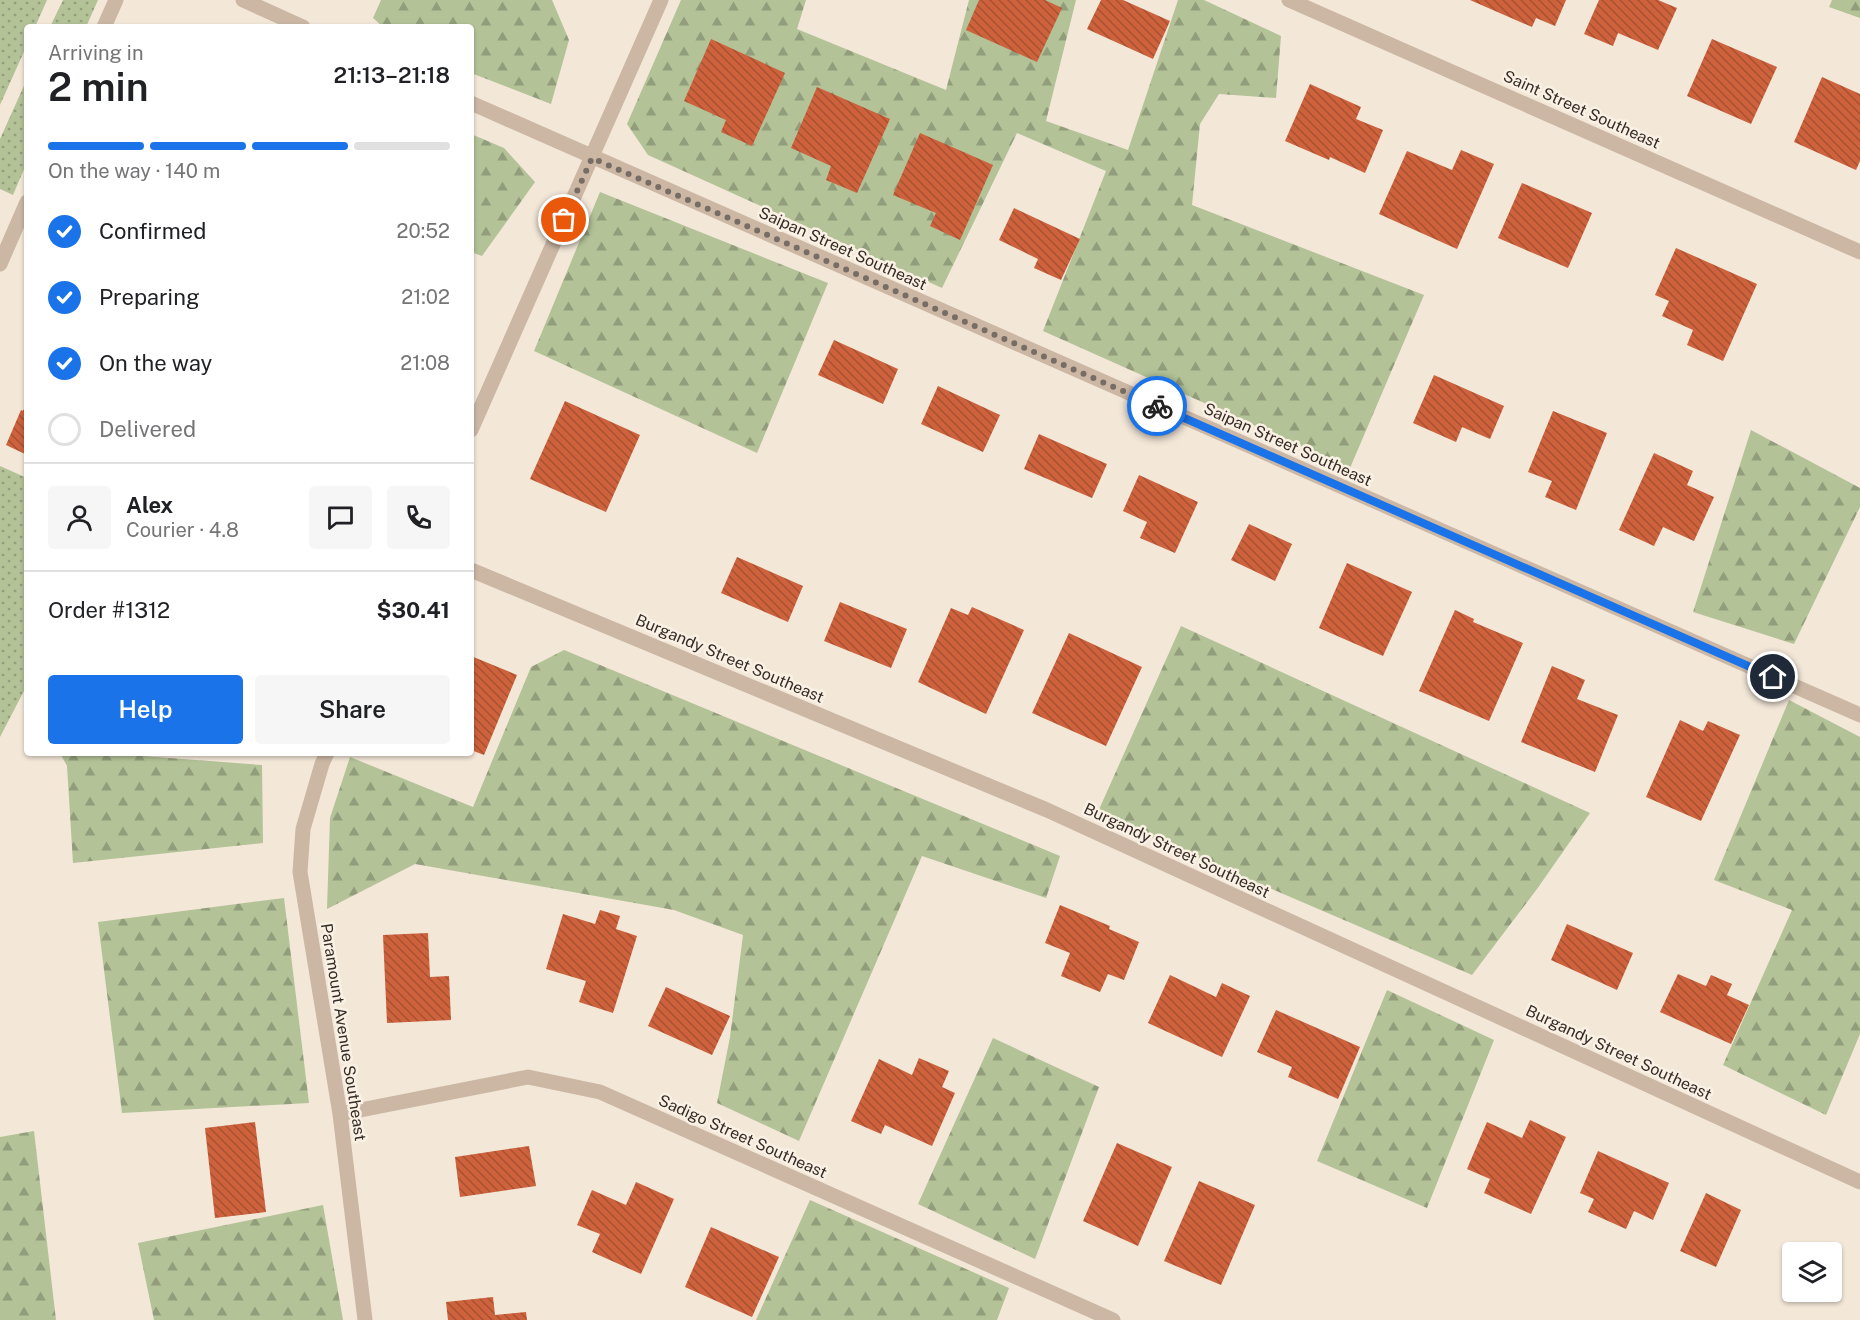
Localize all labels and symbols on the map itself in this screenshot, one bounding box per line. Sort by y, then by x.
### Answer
street label: Saint Street Southeast [1500,66,1663,153]
pin [538,194,589,245]
street label: Saipan Street Southeast [756,203,930,294]
courier [1127,376,1187,436]
street label: Saipan Street Southeast [1201,399,1375,490]
street label: Burgandy Street Southeast [633,610,827,707]
pin [1747,651,1798,702]
street label: Burgandy Street Southeast [1081,799,1273,902]
street label: Paramount Avenue Southeast [317,922,370,1142]
street label: Burgandy Street Southeast [1523,1001,1715,1104]
street label: Sadigo Street Southeast [656,1091,830,1182]

